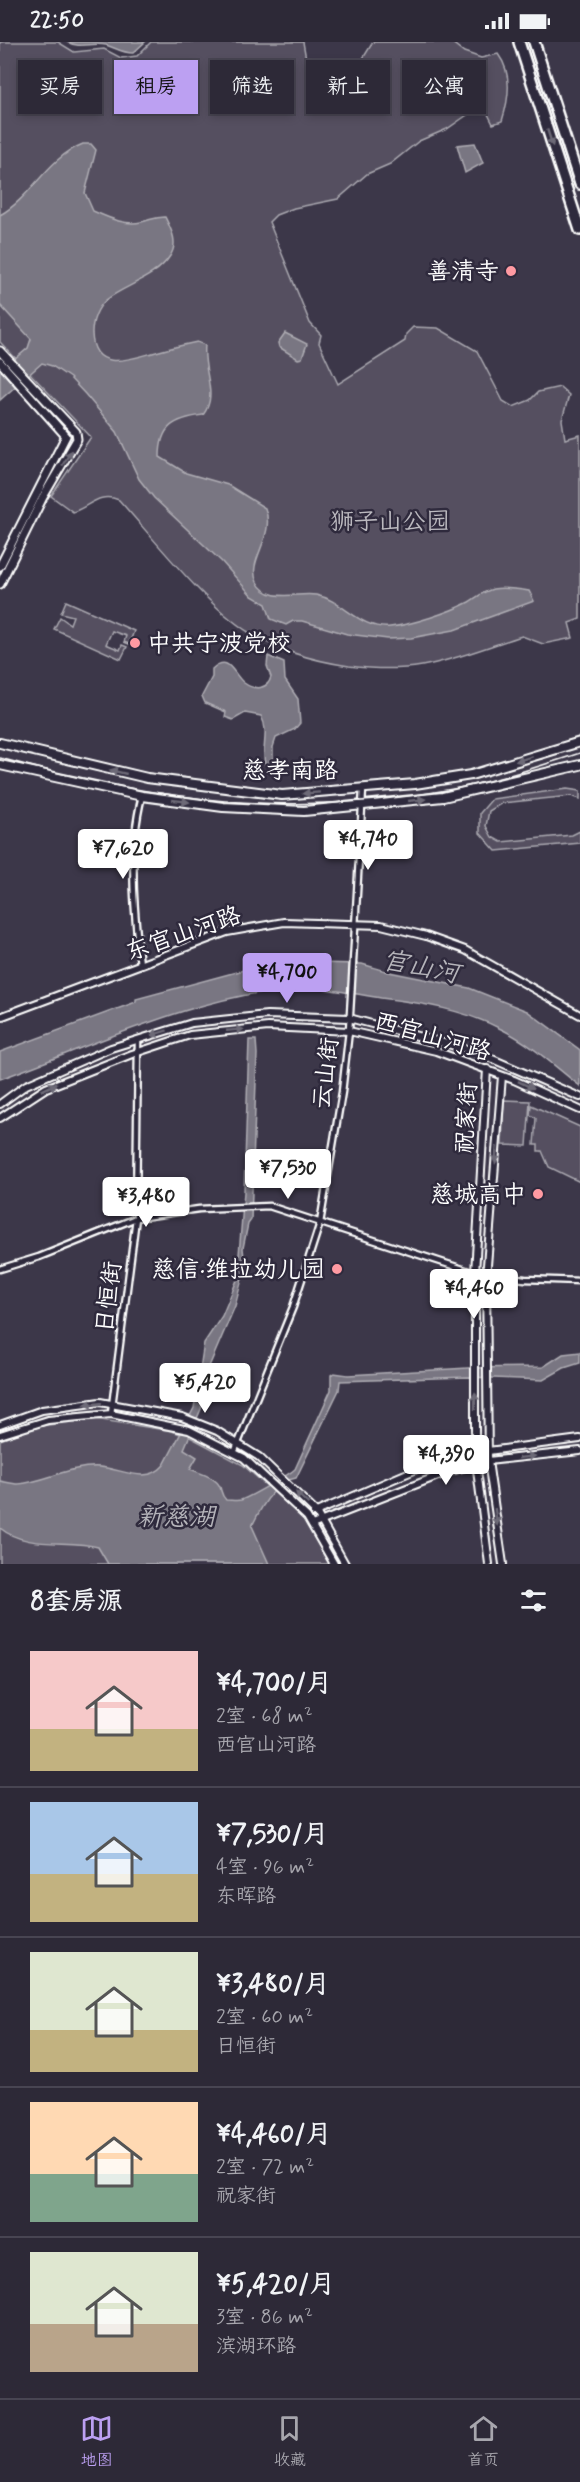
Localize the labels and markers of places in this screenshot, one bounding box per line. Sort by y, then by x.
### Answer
place label: 善清寺 [427,257,499,288]
marker: 善清寺 [504,264,518,278]
place label: 中共宁波党校 [147,629,291,660]
marker: 中共宁波党校 [128,636,142,650]
pin: ¥4,740 [319,820,417,871]
pin: ¥7,620 [74,829,172,880]
pin: ¥4,700 [238,953,336,1004]
pin: ¥7,530 [239,1149,337,1200]
pin: ¥3,480 [97,1177,195,1228]
place label: 慈城高中 [430,1180,526,1211]
marker: 慈城高中 [531,1187,545,1201]
place label: 慈信·维拉幼儿园 [152,1255,325,1286]
marker: 慈信·维拉幼儿园 [330,1262,344,1276]
pin: ¥4,460 [425,1269,523,1320]
pin: ¥5,420 [156,1363,254,1414]
pin: ¥4,390 [397,1435,495,1486]

